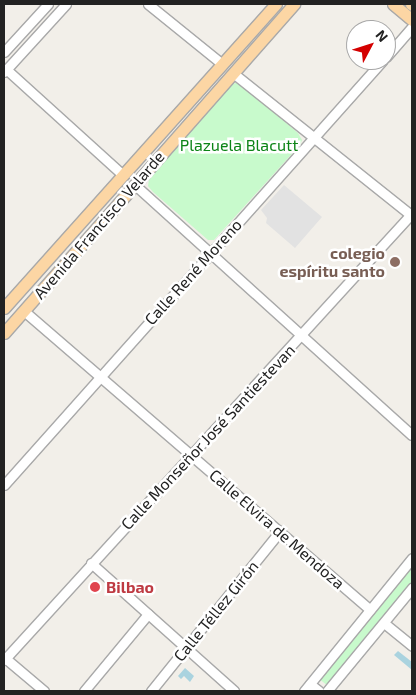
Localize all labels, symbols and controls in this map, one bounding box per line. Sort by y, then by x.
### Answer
north arrow [346,20,396,70]
text: N [372,26,392,45]
park label: Plazuela Blacutt [180,135,298,155]
street label: Avenida Francisco Velarde [29,147,169,303]
street label: Calle René Moreno [140,215,246,329]
place label: colegio espíritu santo [279,243,385,281]
marker: colegio espíritu santo [389,256,401,268]
street label: Calle Monseñor José Santiestevan [117,340,299,534]
street label: Calle Elvira de Mendoza [206,465,348,593]
street label: Calle Téllez Girón [169,557,263,665]
place label: Bilbao [106,577,154,597]
marker: Bilbao [88,580,102,594]

